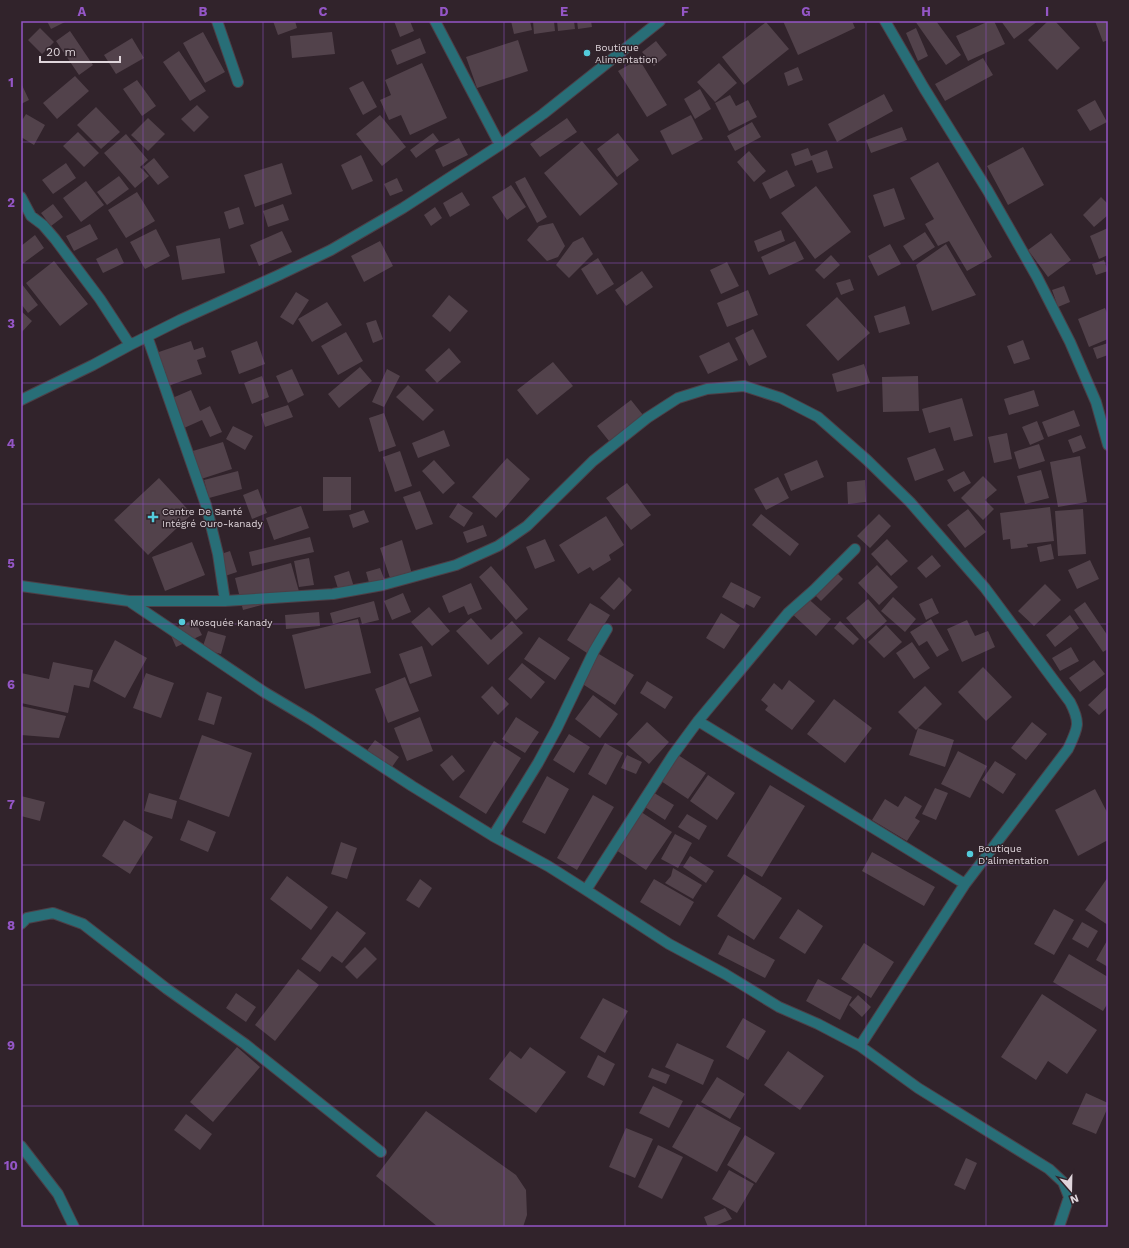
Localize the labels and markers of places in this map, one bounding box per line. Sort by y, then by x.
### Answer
place label: Boutique Alimentation [595,42,657,65]
marker: Boutique Alimentation [582,48,592,58]
place label: Centre De Santé Intégré Ouro-kanady [162,506,263,529]
marker: Centre De Santé Intégré Ouro-kanady [147,511,159,523]
marker: Mosquée Kanady [177,617,187,627]
place label: Mosquée Kanady [190,617,273,628]
place label: Boutique D'alimentation [978,843,1049,866]
marker: Boutique D'alimentation [965,849,975,859]

